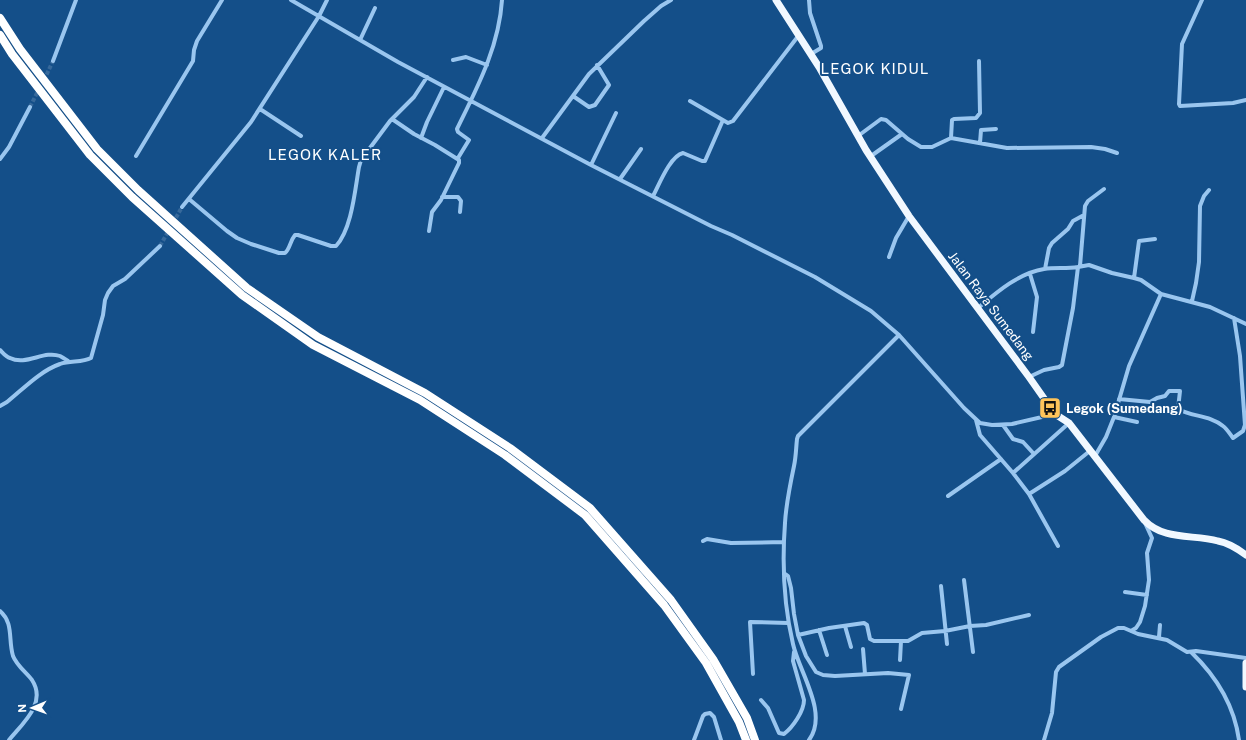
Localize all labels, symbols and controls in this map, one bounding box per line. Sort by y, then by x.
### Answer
district label: LEGOK KIDUL [821,60,929,77]
district label: LEGOK KALER [268,146,382,163]
street label: Jalan Raya Sumedang [945,249,1037,363]
bus stop icon: Legok (Sumedang) [1037,395,1063,421]
place label: Legok (Sumedang) [1066,401,1183,416]
north arrow [12,688,52,728]
text: N [16,704,28,713]

